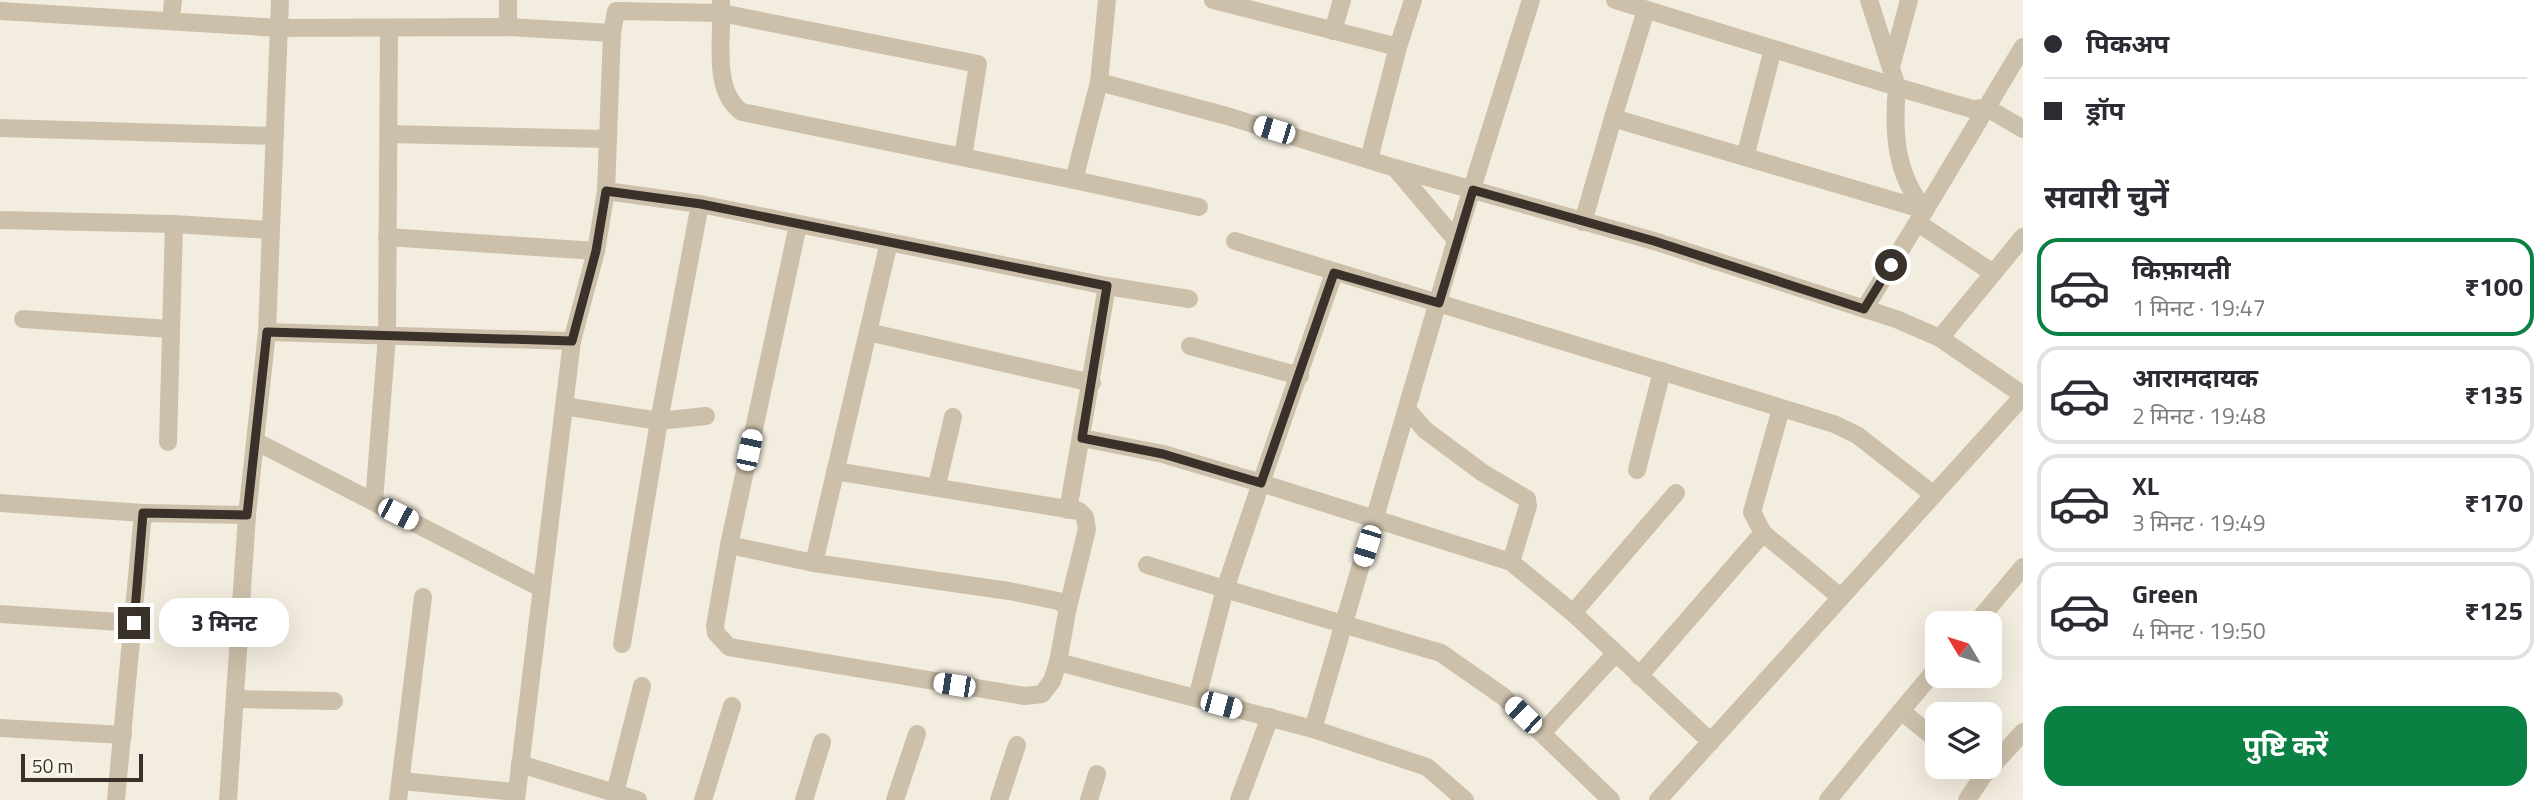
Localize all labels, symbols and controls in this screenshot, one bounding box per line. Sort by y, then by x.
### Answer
text: पिकअप [2086,24,2169,63]
text: ड्रॉप [2086,91,2124,130]
car [1251,114,1298,146]
text: सवारी चुनें [2044,172,2169,220]
route start [1875,249,1907,281]
text: किफ़ायती [2132,250,2231,289]
icon: car [2048,256,2111,319]
text: ₹100 [2464,267,2523,306]
text: 1 मिनट · 19:47 [2132,290,2266,325]
text: आरामदायक [2132,358,2258,397]
icon: car [2048,364,2111,427]
text: ₹135 [2464,375,2523,414]
text: 2 मिनट · 19:48 [2132,398,2266,433]
car [735,427,764,473]
text: XL [2132,466,2159,505]
icon: car [2048,472,2111,535]
text: ₹170 [2464,483,2523,522]
car [375,495,422,533]
text: 3 मिनट · 19:49 [2132,505,2266,540]
car [1351,523,1384,569]
text: Green [2132,574,2198,613]
icon: car [2048,580,2111,643]
text: ₹125 [2464,591,2523,630]
callout: 3 मिनट [158,598,288,648]
text: 3 मिनट [191,605,257,640]
route end [118,607,150,639]
north arrow [1925,611,2002,688]
map controls [1925,611,2002,779]
text: 4 मिनट · 19:50 [2132,613,2266,648]
car [932,671,977,699]
car [1198,689,1245,721]
car [1501,693,1546,737]
button: layers [1925,702,2002,779]
button: पुष्टि करें [2044,706,2527,786]
scale bar [21,751,144,783]
text: 50 m [32,751,73,780]

